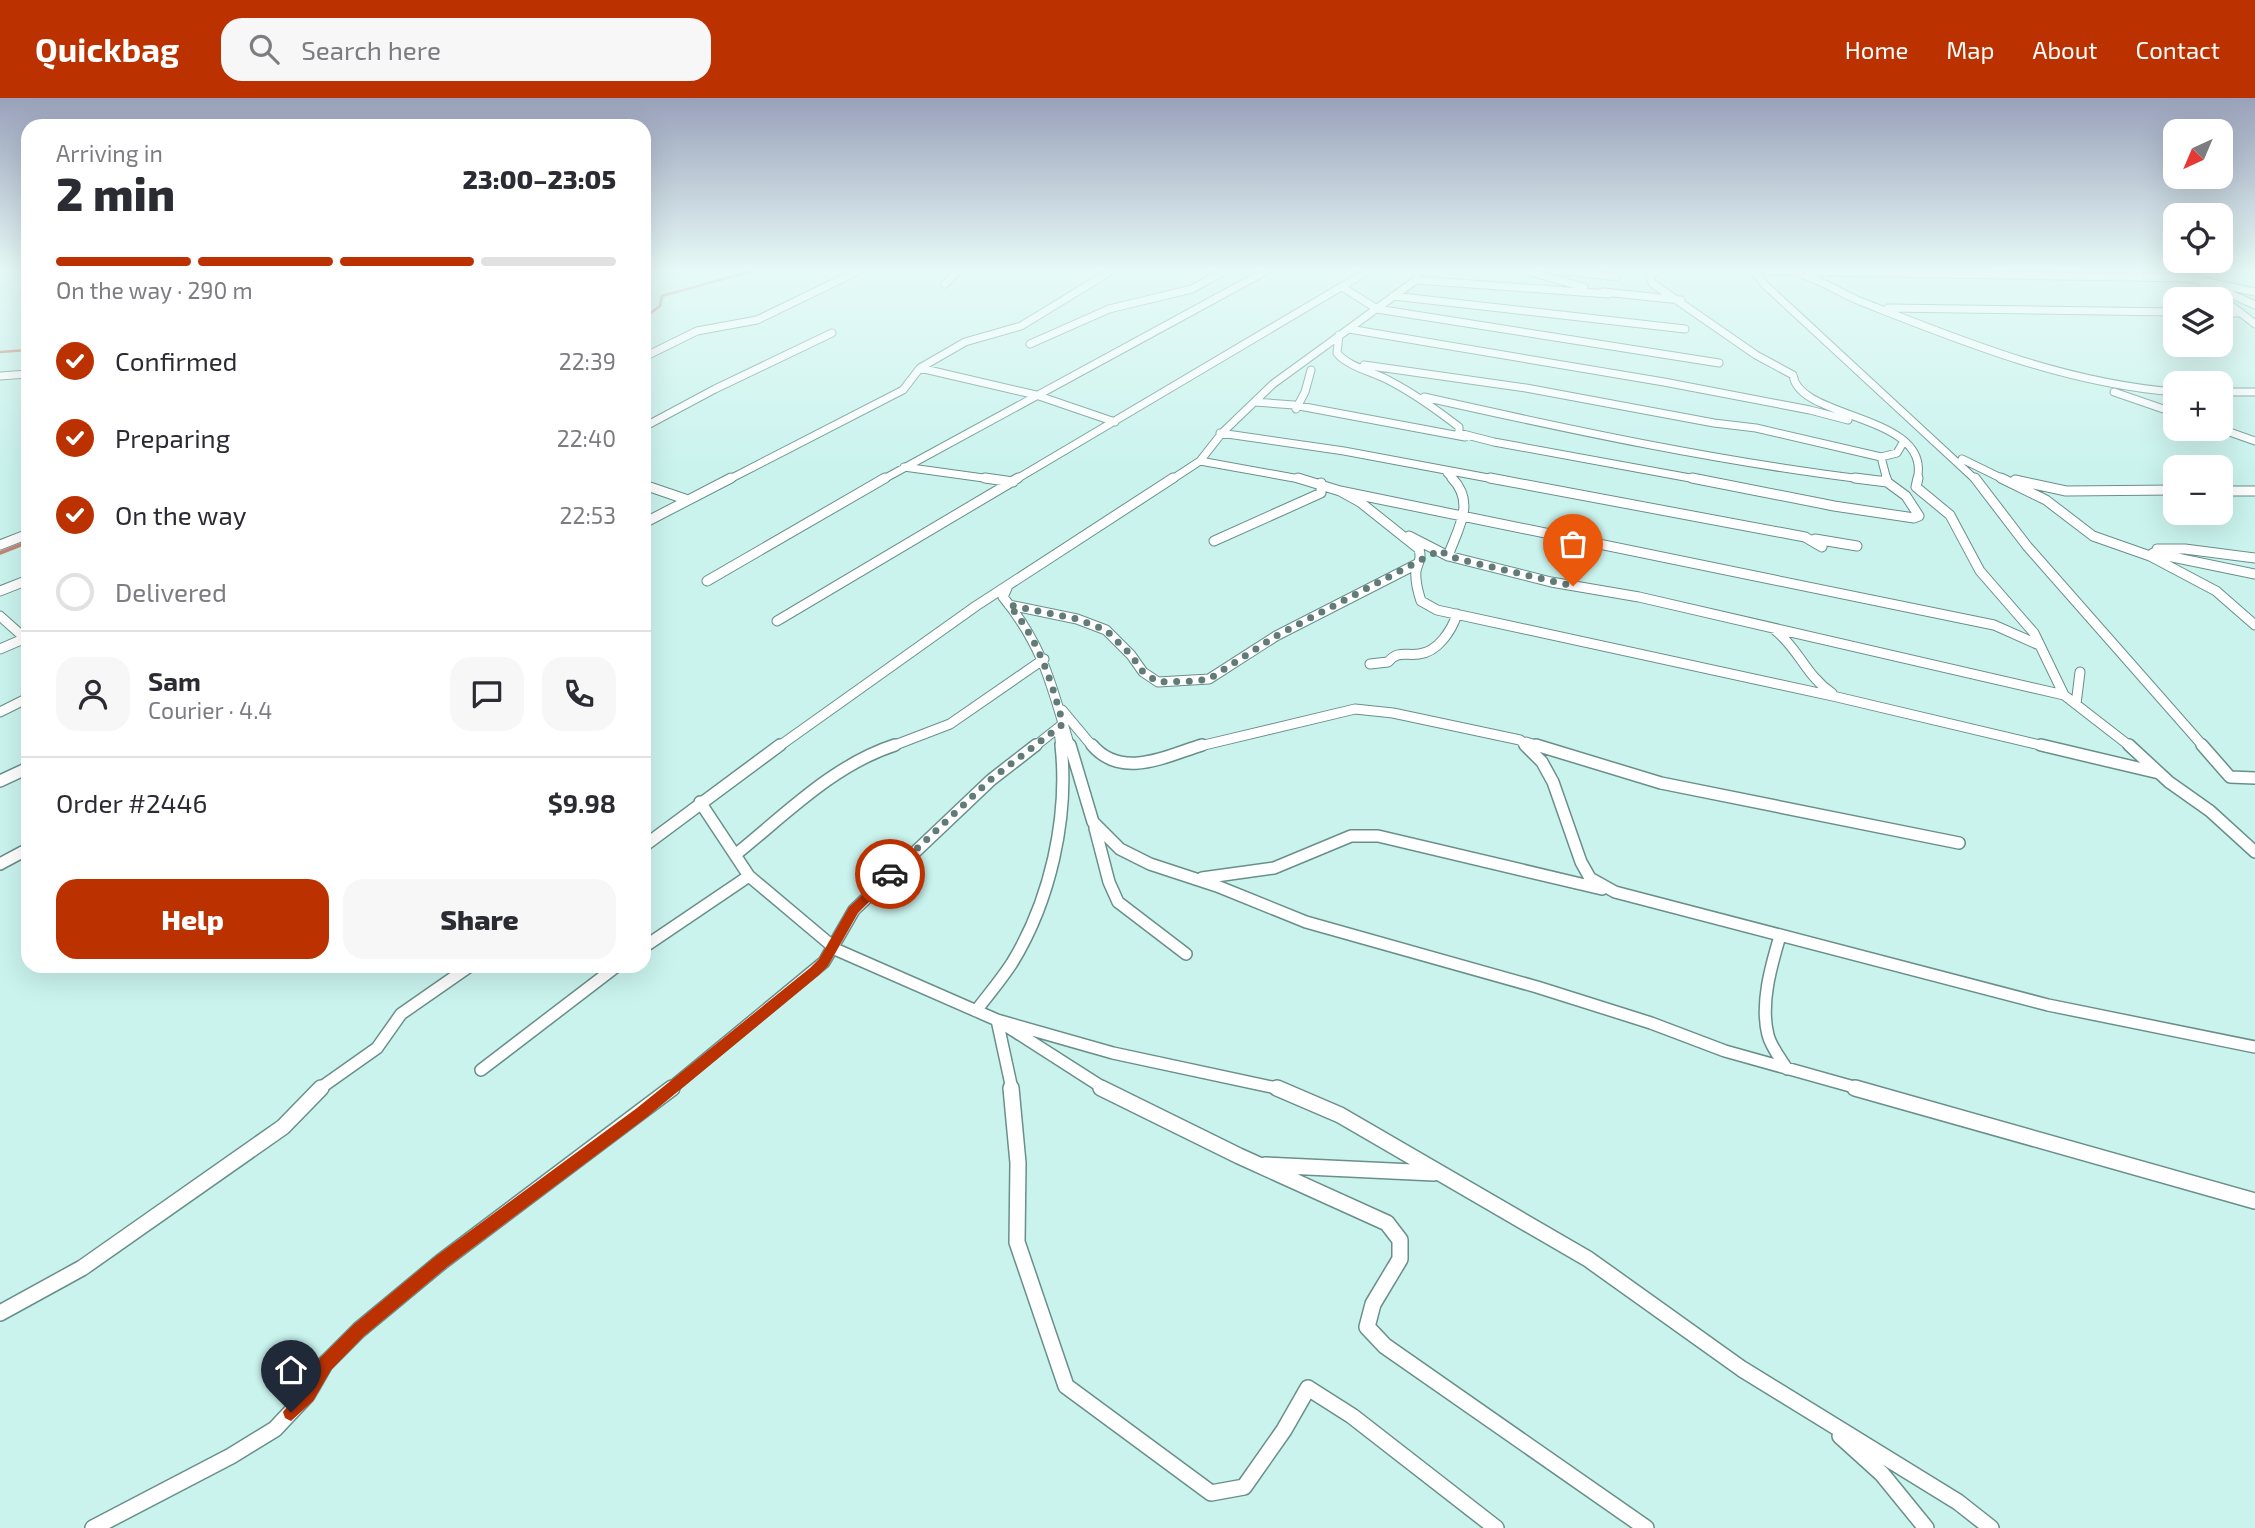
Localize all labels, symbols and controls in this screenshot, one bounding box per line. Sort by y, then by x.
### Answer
search box [221,18,711,81]
text: Quickbag [35,29,179,69]
icon: search [245,30,283,68]
text: Search here [301,34,441,65]
text: Home [1845,35,1908,64]
text: Map [1946,35,1994,64]
text: About [2032,35,2098,64]
text: Contact [2136,35,2220,64]
north arrow [2163,119,2233,189]
map controls [2163,119,2233,525]
text: Arriving in [56,139,163,167]
text: 23:00–23:05 [462,163,616,194]
text: 2 min [56,165,175,220]
button: locate [2163,203,2233,273]
text: On the way · 290 m [56,276,253,304]
button: layers [2163,287,2233,357]
icon: check [56,342,94,380]
text: Confirmed [115,345,238,376]
text: 22:39 [559,347,616,375]
button: + [2163,371,2233,441]
icon: check [56,419,94,457]
text: Preparing [115,422,230,453]
text: 22:40 [557,424,616,452]
button: − [2163,455,2233,525]
icon: check [56,496,94,534]
text: On the way [115,499,246,530]
text: 22:53 [560,501,616,529]
pin [1543,514,1603,586]
icon: bag [1554,525,1592,563]
text: Delivered [115,576,227,607]
button: person [56,657,130,731]
button: chat [450,657,524,731]
button: phone [542,657,616,731]
text: Sam [148,665,201,696]
text: Courier · 4.4 [148,696,272,724]
text: Order #2446 [56,787,207,818]
text: $9.98 [548,787,616,818]
courier [855,839,925,909]
icon: car [871,855,909,893]
button: Help [56,879,329,959]
button: Share [343,879,616,959]
pin [261,1340,321,1412]
icon: home [272,1351,310,1389]

